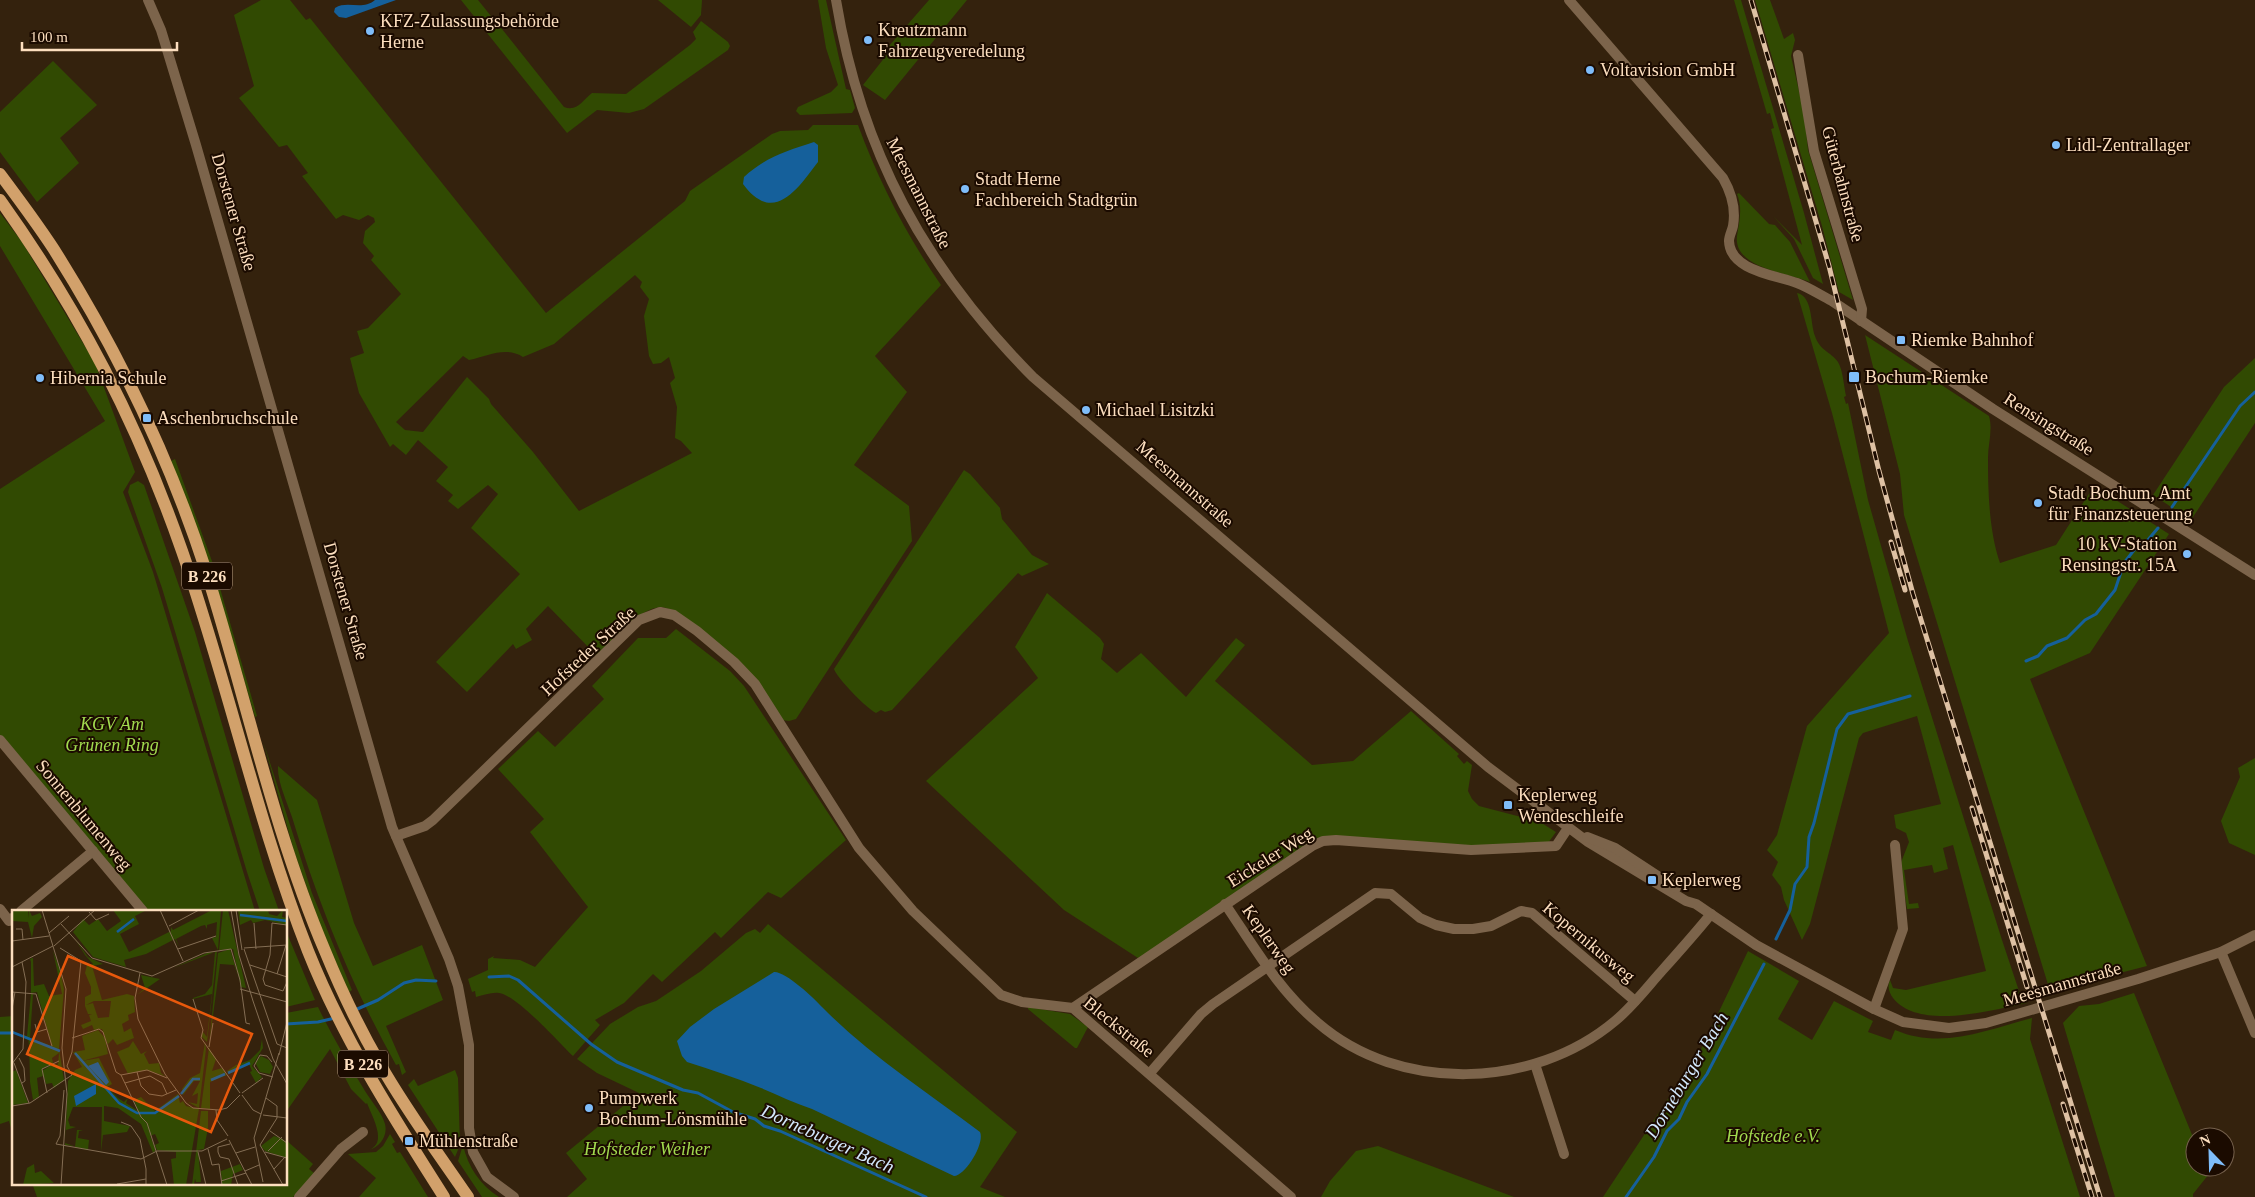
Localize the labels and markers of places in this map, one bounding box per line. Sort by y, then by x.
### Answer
place label: KFZ-Zulassungsbehörde Herne [380,11,559,52]
place label: Kreutzmann Fahrzeugveredelung [878,20,1025,61]
marker: KFZ-Zulassungsbehörde Herne [364,25,376,37]
marker: Kreutzmann Fahrzeugveredelung [862,34,874,46]
place label: Voltavision GmbH [1600,60,1735,80]
marker: Voltavision GmbH [1584,64,1596,76]
place label: Lidl-Zentrallager [2066,135,2190,155]
marker: Lidl-Zentrallager [2050,139,2062,151]
place label: Stadt Herne Fachbereich Stadtgrün [975,169,1137,210]
marker: Stadt Herne Fachbereich Stadtgrün [959,183,971,195]
place label: Riemke Bahnhof [1911,330,2033,350]
marker: Riemke Bahnhof [1895,334,1907,346]
place label: Bochum-Riemke [1865,367,1988,387]
place label: Hibernia Schule [50,368,166,388]
marker: Bochum-Riemke [1847,370,1861,384]
marker: Hibernia Schule [34,372,46,384]
place label: Michael Lisitzki [1096,400,1214,420]
marker: Michael Lisitzki [1080,404,1092,416]
place label: Aschenbruchschule [157,408,298,428]
marker: Aschenbruchschule [141,412,153,424]
place label: Stadt Bochum, Amt für Finanzsteuerung [2048,483,2192,524]
marker: Stadt Bochum, Amt für Finanzsteuerung [2032,497,2044,509]
place label: 10 kV-Station Rensingstr. 15A [2061,534,2177,575]
marker: 10 kV-Station Rensingstr. 15A [2181,548,2193,560]
place label: Keplerweg Wendeschleife [1518,785,1624,826]
marker: Keplerweg Wendeschleife [1502,799,1514,811]
place label: Keplerweg [1662,870,1741,890]
marker: Keplerweg [1646,874,1658,886]
place label: Pumpwerk Bochum-Lönsmühle [599,1088,747,1129]
marker: Pumpwerk Bochum-Lönsmühle [583,1102,595,1114]
place label: Mühlenstraße [419,1131,518,1151]
marker: Mühlenstraße [403,1135,415,1147]

